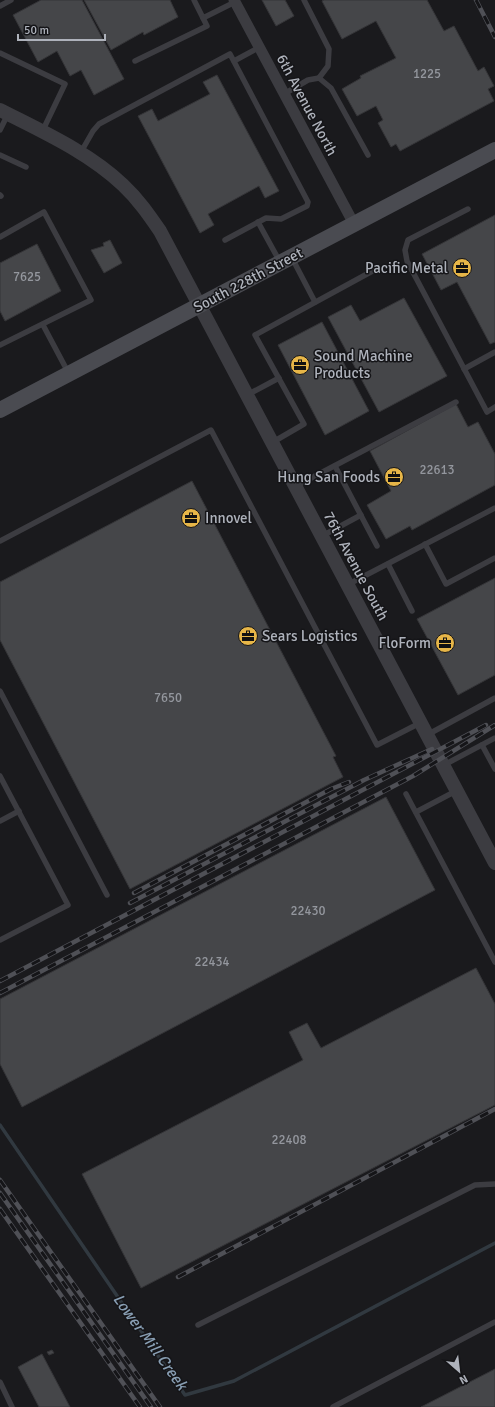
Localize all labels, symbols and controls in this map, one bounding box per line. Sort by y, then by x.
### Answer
scale bar [18,16,105,42]
text: 50 m [24,23,49,38]
street label: 6th Avenue North [273,51,341,159]
house number: 1225 [413,66,441,82]
street label: South 228th Street [190,244,306,316]
office icon: Pacific Metal [451,257,473,279]
place label: Pacific Metal [365,259,448,277]
house number: 7625 [13,269,41,285]
place label: Sound Machine Products [314,347,412,382]
office icon: Sound Machine Products [289,354,311,376]
house number: 22613 [419,462,455,478]
office icon: Hung San Foods [383,466,405,488]
place label: Hung San Foods [277,468,380,486]
office icon: Innovel [180,507,202,529]
street label: 76th Avenue South [320,508,392,624]
place label: Innovel [205,509,252,527]
office icon: Sears Logistics [237,625,259,647]
place label: Sears Logistics [262,627,358,645]
office icon: FloForm [434,632,456,654]
place label: FloForm [378,634,431,652]
house number: 7650 [154,690,182,706]
house number: 22430 [290,903,326,919]
house number: 22434 [194,954,230,970]
house number: 22408 [271,1132,307,1148]
water label: Lower Mill Creek [108,1290,193,1396]
north arrow [439,1351,479,1391]
text: N [457,1372,470,1387]

